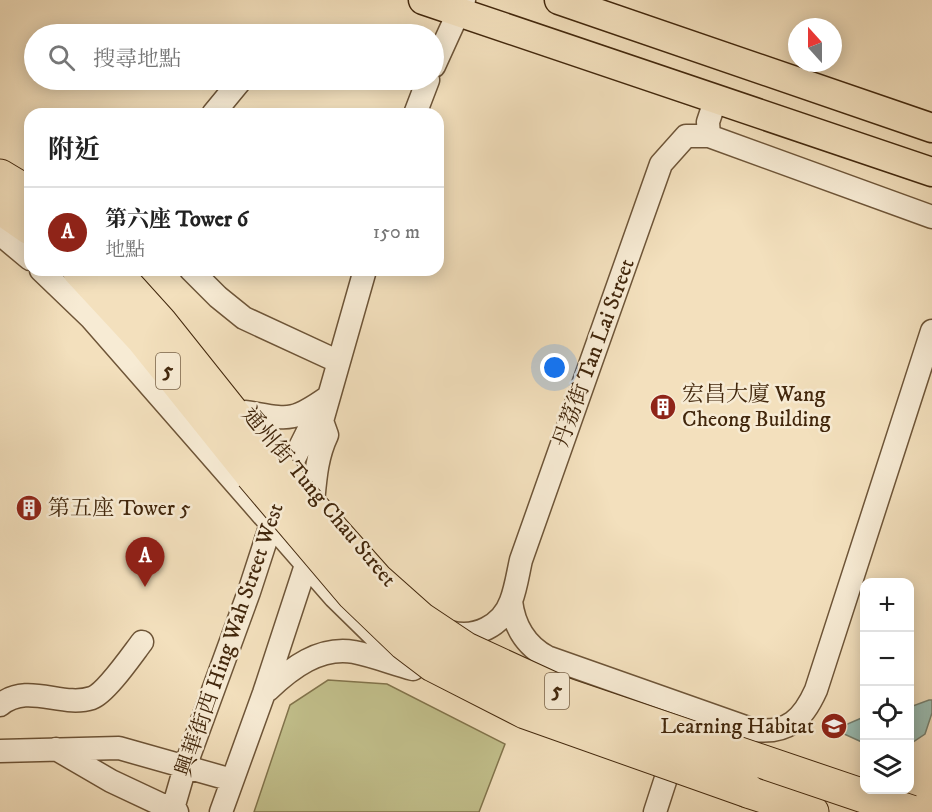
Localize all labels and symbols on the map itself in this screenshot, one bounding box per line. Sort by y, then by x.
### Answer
north arrow [788,18,842,72]
street label: 丹荔街 Tan Lai Street [547,255,641,451]
road number: 5 [156,353,180,389]
your location [540,353,569,382]
place label: 宏昌大廈 Wang Cheong Building [682,381,831,433]
building icon: 宏昌大廈 Wang Cheong Building [648,392,678,422]
street label: 通州街 Tung Chau Street [236,402,402,592]
building icon: 第五座 Tower 5 [14,493,44,523]
place label: 第五座 Tower 5 [48,495,191,522]
street label: 興華街西 Hing Wah Street West [170,500,290,780]
pin: A [126,538,164,587]
road number: 5 [545,673,569,709]
school or university icon: Learning Habitat [819,711,849,741]
place label: Learning Habitat [660,713,814,740]

